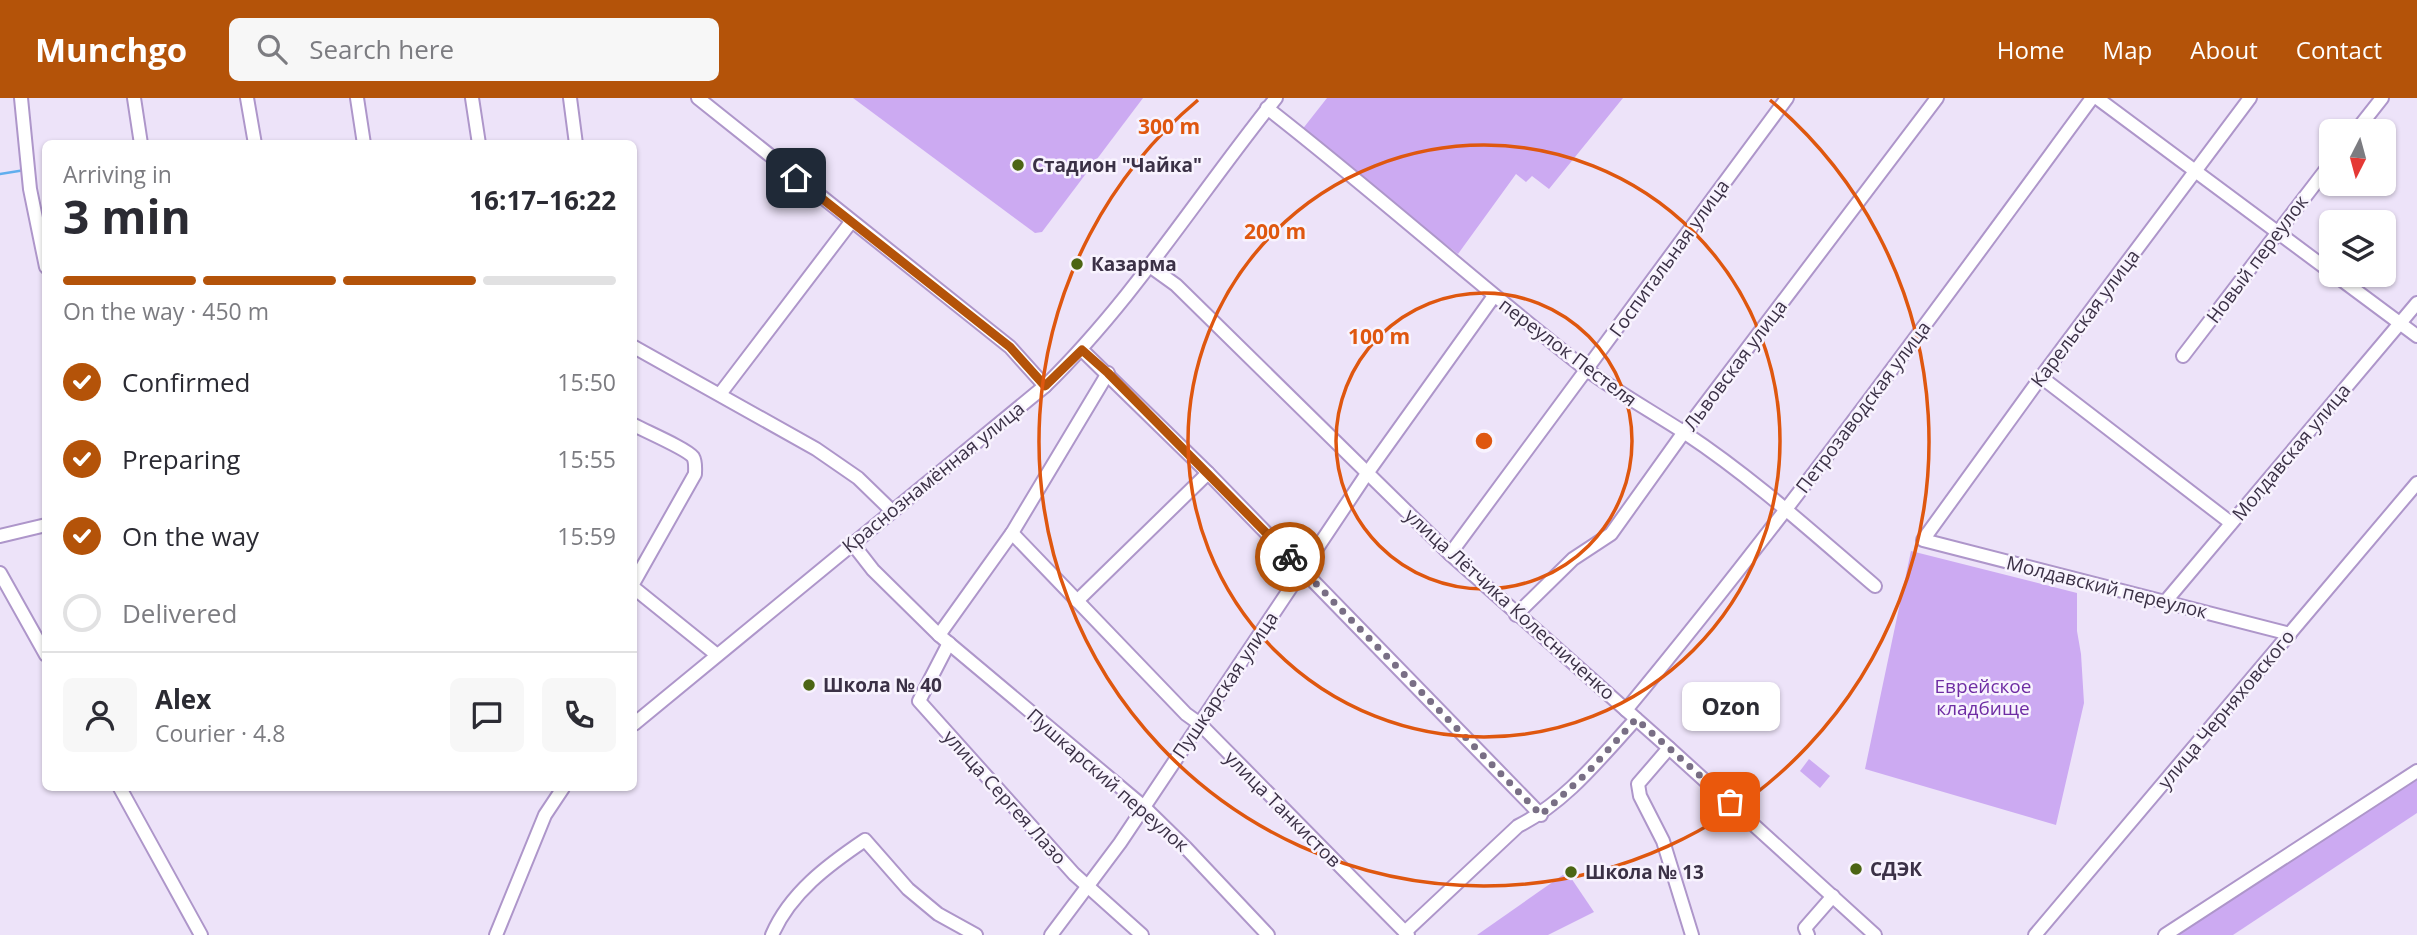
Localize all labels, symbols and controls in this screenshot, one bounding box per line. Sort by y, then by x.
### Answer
search box [229,18,719,81]
text: Munchgo [35,27,187,72]
icon: search [253,30,291,68]
text: Search here [309,31,454,67]
text: Home [1997,33,2065,66]
text: Map [2103,33,2152,66]
text: About [2190,33,2258,66]
text: Contact [2296,33,2382,66]
text: 300 m [1138,112,1200,140]
north arrow [2319,119,2396,196]
map controls [2319,119,2396,287]
pin [766,148,826,208]
place label: Стадион "Чайка" [1032,152,1202,178]
marker: Стадион "Чайка" [1010,157,1026,173]
text: Arriving in [63,158,172,190]
icon: home [777,159,815,197]
street label: Госпитальная улица [1603,174,1735,342]
text: 16:17–16:22 [469,182,616,218]
text: 3 min [63,185,191,247]
street label: Новый переулок [2200,189,2314,328]
button: layers [2319,210,2396,287]
text: 200 m [1244,217,1306,245]
street label: Карельская улица [2025,244,2145,392]
place label: Казарма [1091,251,1177,277]
marker: Казарма [1069,256,1085,272]
street label: переулок Пестеля [1494,292,1642,412]
street label: Львовская улица [1677,294,1793,436]
text: On the way · 450 m [63,295,269,327]
street label: Петрозаводская улица [1790,316,1936,498]
text: 100 m [1348,322,1410,350]
icon: check [63,363,101,401]
text: Confirmed [122,364,250,400]
text: 15:50 [557,366,616,398]
street label: Молдавская улица [2226,378,2356,526]
street label: Краснознамённая улица [836,395,1030,559]
centre of rings [1472,429,1496,453]
icon: check [63,440,101,478]
text: Preparing [122,441,240,477]
text: 15:55 [557,443,616,475]
street label: улица Лётчика Колесниченко [1399,502,1621,706]
icon: check [63,517,101,555]
text: On the way [122,518,259,554]
text: 15:59 [557,520,616,552]
courier [1255,522,1325,592]
icon: bike [1271,538,1309,576]
street label: Молдавский переулок [2004,549,2210,625]
text: Delivered [122,595,237,631]
street label: Пушкарская улица [1166,606,1284,764]
street label: улица Черняховского [2152,624,2300,794]
place label: Школа № 40 [823,672,942,698]
park label: Еврейское кладбище [1935,673,2031,721]
marker: Школа № 40 [801,677,817,693]
button: person [63,678,137,752]
button: chat [450,678,524,752]
button: phone [542,678,616,752]
text: Alex [155,681,211,717]
callout: Ozon [1681,683,1779,732]
text: Ozon [1702,690,1760,722]
street label: Пушкарский переулок [1021,702,1195,858]
text: Courier · 4.8 [155,717,285,749]
street label: улица Сергея Лазо [937,724,1073,870]
street label: улица Танкистов [1219,745,1347,873]
pin [1700,772,1760,832]
icon: bag [1711,783,1749,821]
place label: СДЭК [1870,856,1922,882]
place label: Школа № 13 [1585,859,1704,885]
marker: СДЭК [1848,861,1864,877]
marker: Школа № 13 [1563,864,1579,880]

